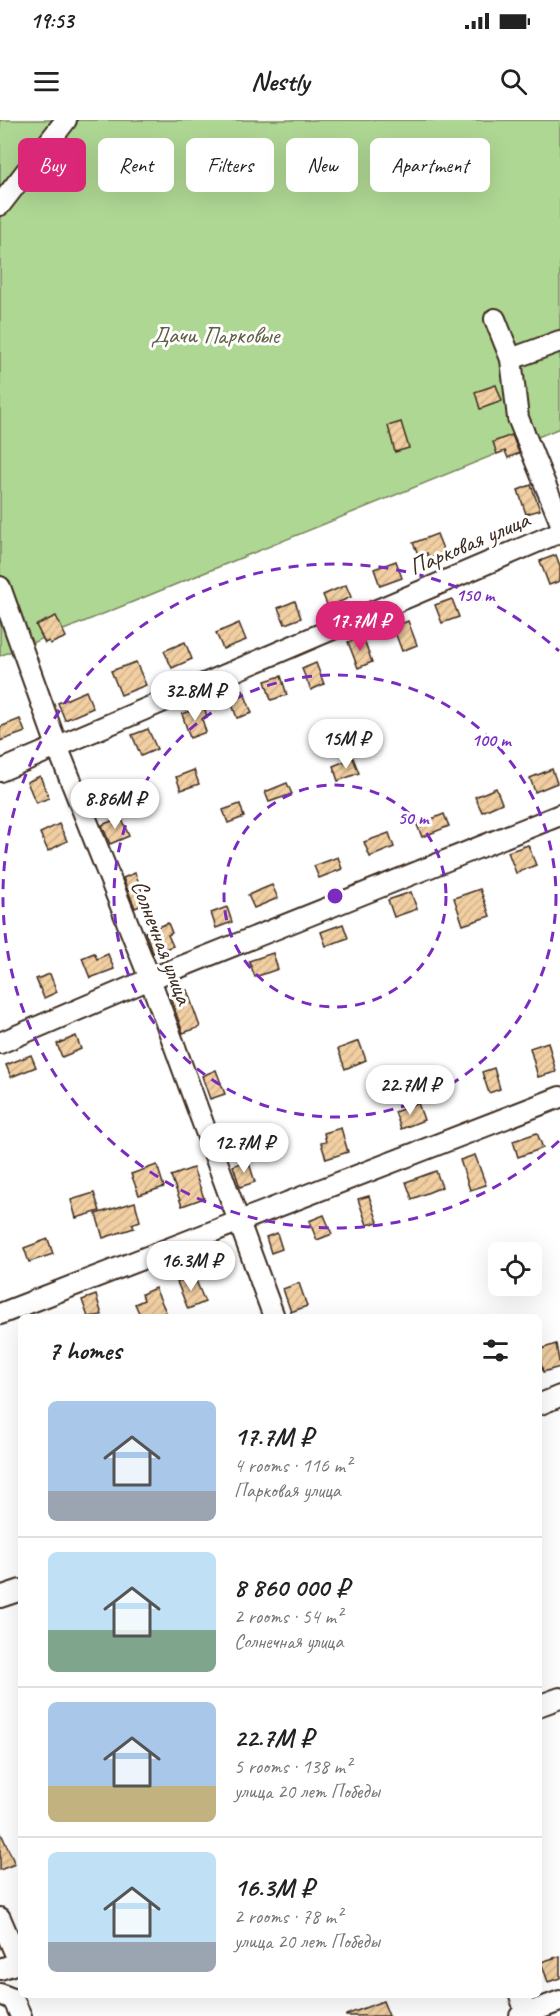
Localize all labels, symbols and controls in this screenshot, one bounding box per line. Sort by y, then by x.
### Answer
text: 19:53 [30,7,73,35]
text: Nestly [251,64,309,98]
icon: menu [30,65,63,98]
icon: search [497,65,530,98]
chip: Buy [18,138,86,192]
chip: Rent [98,138,174,192]
chip: Filters [186,138,274,192]
chip: New [286,138,358,192]
chip: Apartment [370,138,490,192]
park label: Дачи Парковые [151,320,281,350]
street label: Парковая улица [404,504,535,582]
text: 150 m [456,584,496,606]
pin: 17.7M ₽ [305,601,415,652]
text: 17.7M ₽ [330,608,390,633]
pin: 32.8M ₽ [140,671,250,722]
text: 32.8M ₽ [165,678,225,703]
pin: 15M ₽ [304,719,388,770]
text: 15M ₽ [322,726,370,751]
text: 100 m [472,729,512,751]
pin: 8.86M ₽ [60,779,170,830]
text: 8.86M ₽ [84,786,146,811]
text: 50 m [398,807,430,829]
street label: Солнечная улица [125,875,200,1010]
centre of rings [325,886,345,906]
pin: 22.7M ₽ [355,1065,465,1116]
text: 22.7M ₽ [380,1072,440,1097]
pin: 12.7M ₽ [189,1123,299,1174]
text: 12.7M ₽ [214,1130,274,1155]
pin: 16.3M ₽ [136,1241,246,1292]
map controls [488,1242,542,1296]
button: locate [488,1242,542,1296]
text: 16.3M ₽ [160,1248,222,1273]
text: 7 homes [48,1334,121,1367]
icon: filters [479,1334,512,1367]
text: 17.7M ₽ [234,1420,313,1453]
icon: home [96,1425,168,1497]
text: 4 rooms · 116 m² [234,1453,351,1478]
text: Парковая улица [234,1478,341,1503]
text: 8 860 000 ₽ [234,1571,349,1604]
icon: home [96,1576,168,1648]
text: 2 rooms · 54 m² [234,1604,342,1629]
text: Солнечная улица [234,1629,343,1654]
text: 22.7M ₽ [234,1721,313,1754]
icon: home [96,1726,168,1798]
text: 5 rooms · 138 m² [234,1754,351,1779]
text: улица 20 лет Победы [234,1779,380,1804]
text: 16.3M ₽ [234,1871,313,1904]
icon: home [96,1876,168,1948]
text: 2 rooms · 78 m² [234,1904,342,1929]
text: улица 20 лет Победы [234,1929,380,1954]

